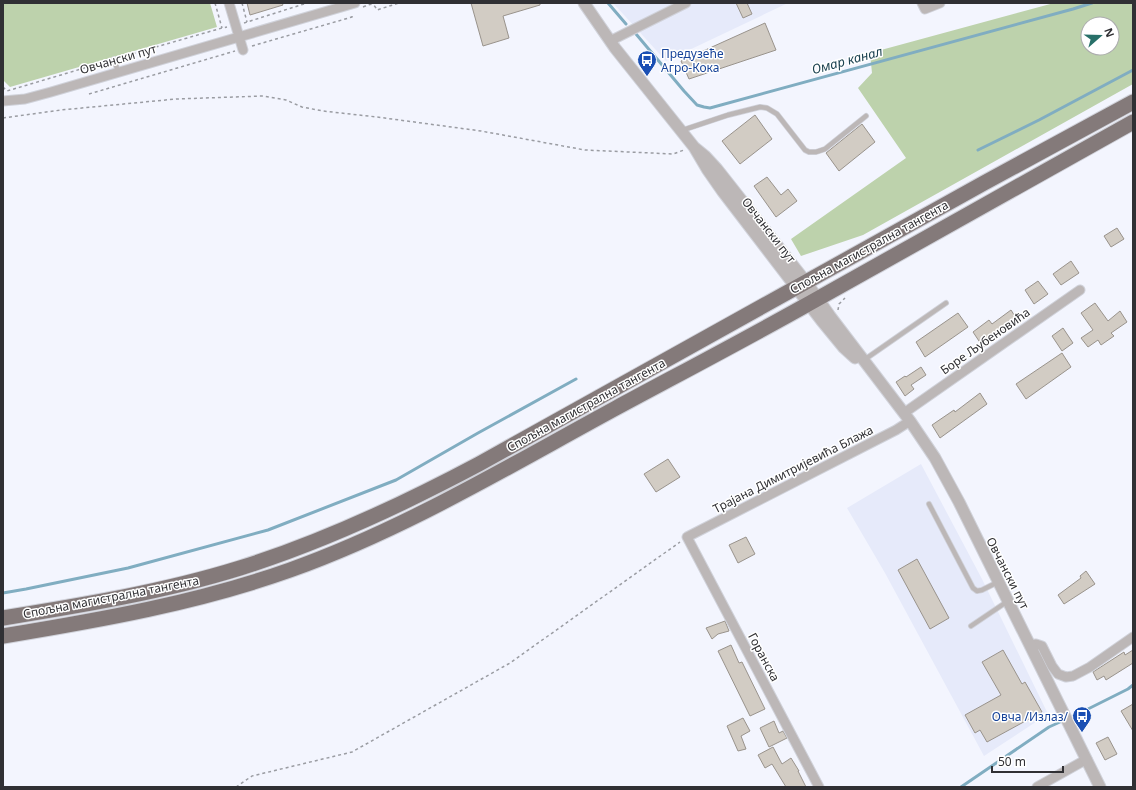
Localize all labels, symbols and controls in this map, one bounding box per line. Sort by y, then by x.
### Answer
north arrow [1080,16,1120,56]
text: N [1101,26,1118,39]
street label: Овчански пут [78,40,159,78]
water label: Омар канал [810,42,885,78]
place label: Предузеће Агро-Кока [661,45,724,76]
bus stop icon: Предузеће Агро-Кока [636,49,658,77]
street label: Овчански пут [738,194,800,267]
street label: Спољна магистрална тангента [787,196,951,298]
street label: Боре Љубеновића [937,304,1033,378]
street label: Спољна магистрална тангента [504,354,668,456]
street label: Трајана Димитријевића Блажа [710,421,876,517]
street label: Овчански пут [983,534,1034,612]
street label: Спољна магистрална тангента [22,572,200,622]
street label: Горанска [744,630,784,684]
bus stop icon: Овча /Излаз/ [1071,705,1093,733]
place label: Овча /Излаз/ [992,708,1069,725]
scale bar [992,748,1063,774]
text: 50 m [998,753,1026,770]

